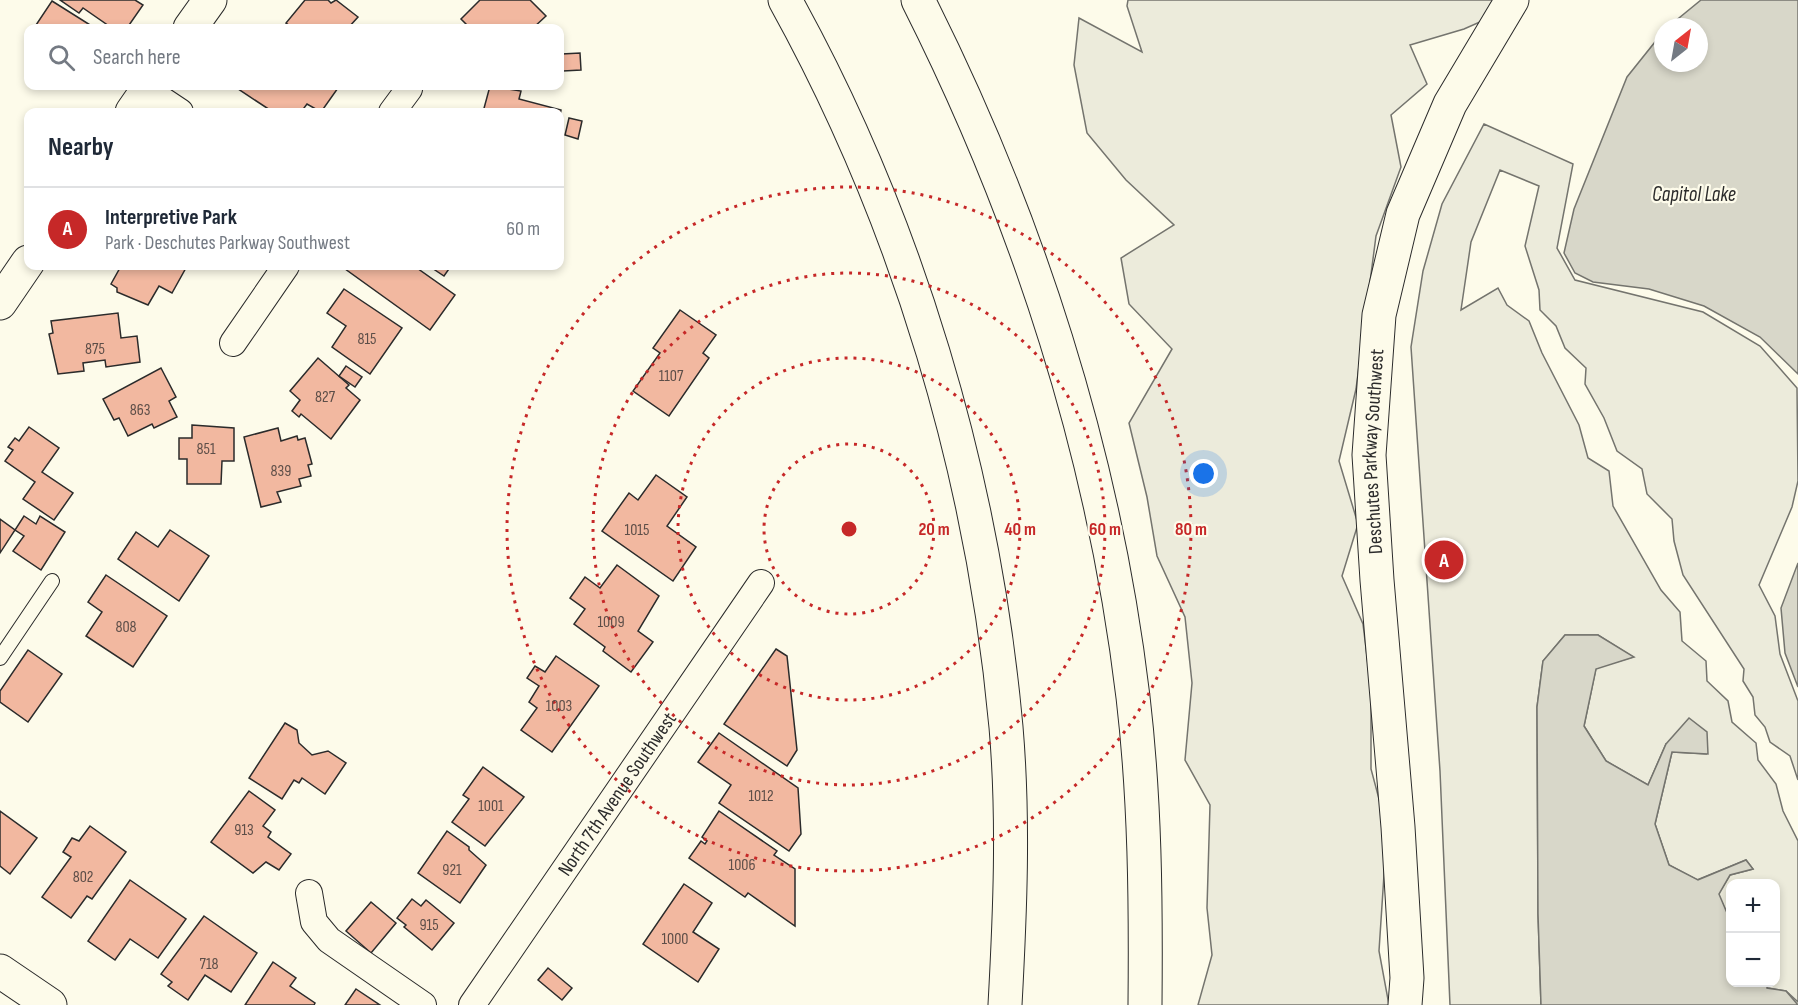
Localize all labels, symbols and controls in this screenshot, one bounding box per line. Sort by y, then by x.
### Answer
north arrow [1654,18,1708,72]
search box [24,24,564,90]
icon: search [45,41,78,74]
text: Search here [93,44,180,71]
text: Nearby [48,132,114,163]
water label: Capitol Lake [1652,182,1736,207]
text: Interpretive Park [105,204,237,231]
text: A [63,217,72,241]
text: 60 m [506,217,540,241]
text: Park · Deschutes Parkway Southwest [105,231,350,255]
house number: 815 [357,330,377,349]
house number: 875 [85,340,105,359]
street label: Deschutes Parkway Southwest [1358,348,1390,555]
house number: 1107 [659,367,684,386]
house number: 827 [315,388,336,407]
house number: 863 [130,401,150,420]
house number: 851 [196,440,216,459]
your location [1189,459,1218,488]
house number: 839 [271,462,291,481]
centre of rings [839,519,859,539]
text: 20 m [918,519,950,540]
text: 40 m [1004,519,1036,540]
text: 60 m [1089,519,1121,540]
text: 80 m [1175,519,1207,540]
house number: 1015 [625,521,649,540]
pin: A [1424,538,1464,582]
house number: 1009 [598,613,624,632]
house number: 808 [115,618,137,637]
house number: 1003 [546,697,572,716]
street label: North 7th Avenue Southwest [553,708,682,881]
house number: 1012 [748,787,774,806]
house number: 1001 [478,797,504,816]
house number: 913 [234,821,254,840]
house number: 1006 [729,856,755,875]
house number: 921 [442,861,462,880]
house number: 802 [73,868,93,887]
map controls [1726,879,1780,987]
button: + [1726,879,1780,933]
house number: 915 [419,916,439,935]
house number: 1000 [661,930,689,949]
button: − [1726,933,1780,987]
house number: 718 [199,955,219,974]

